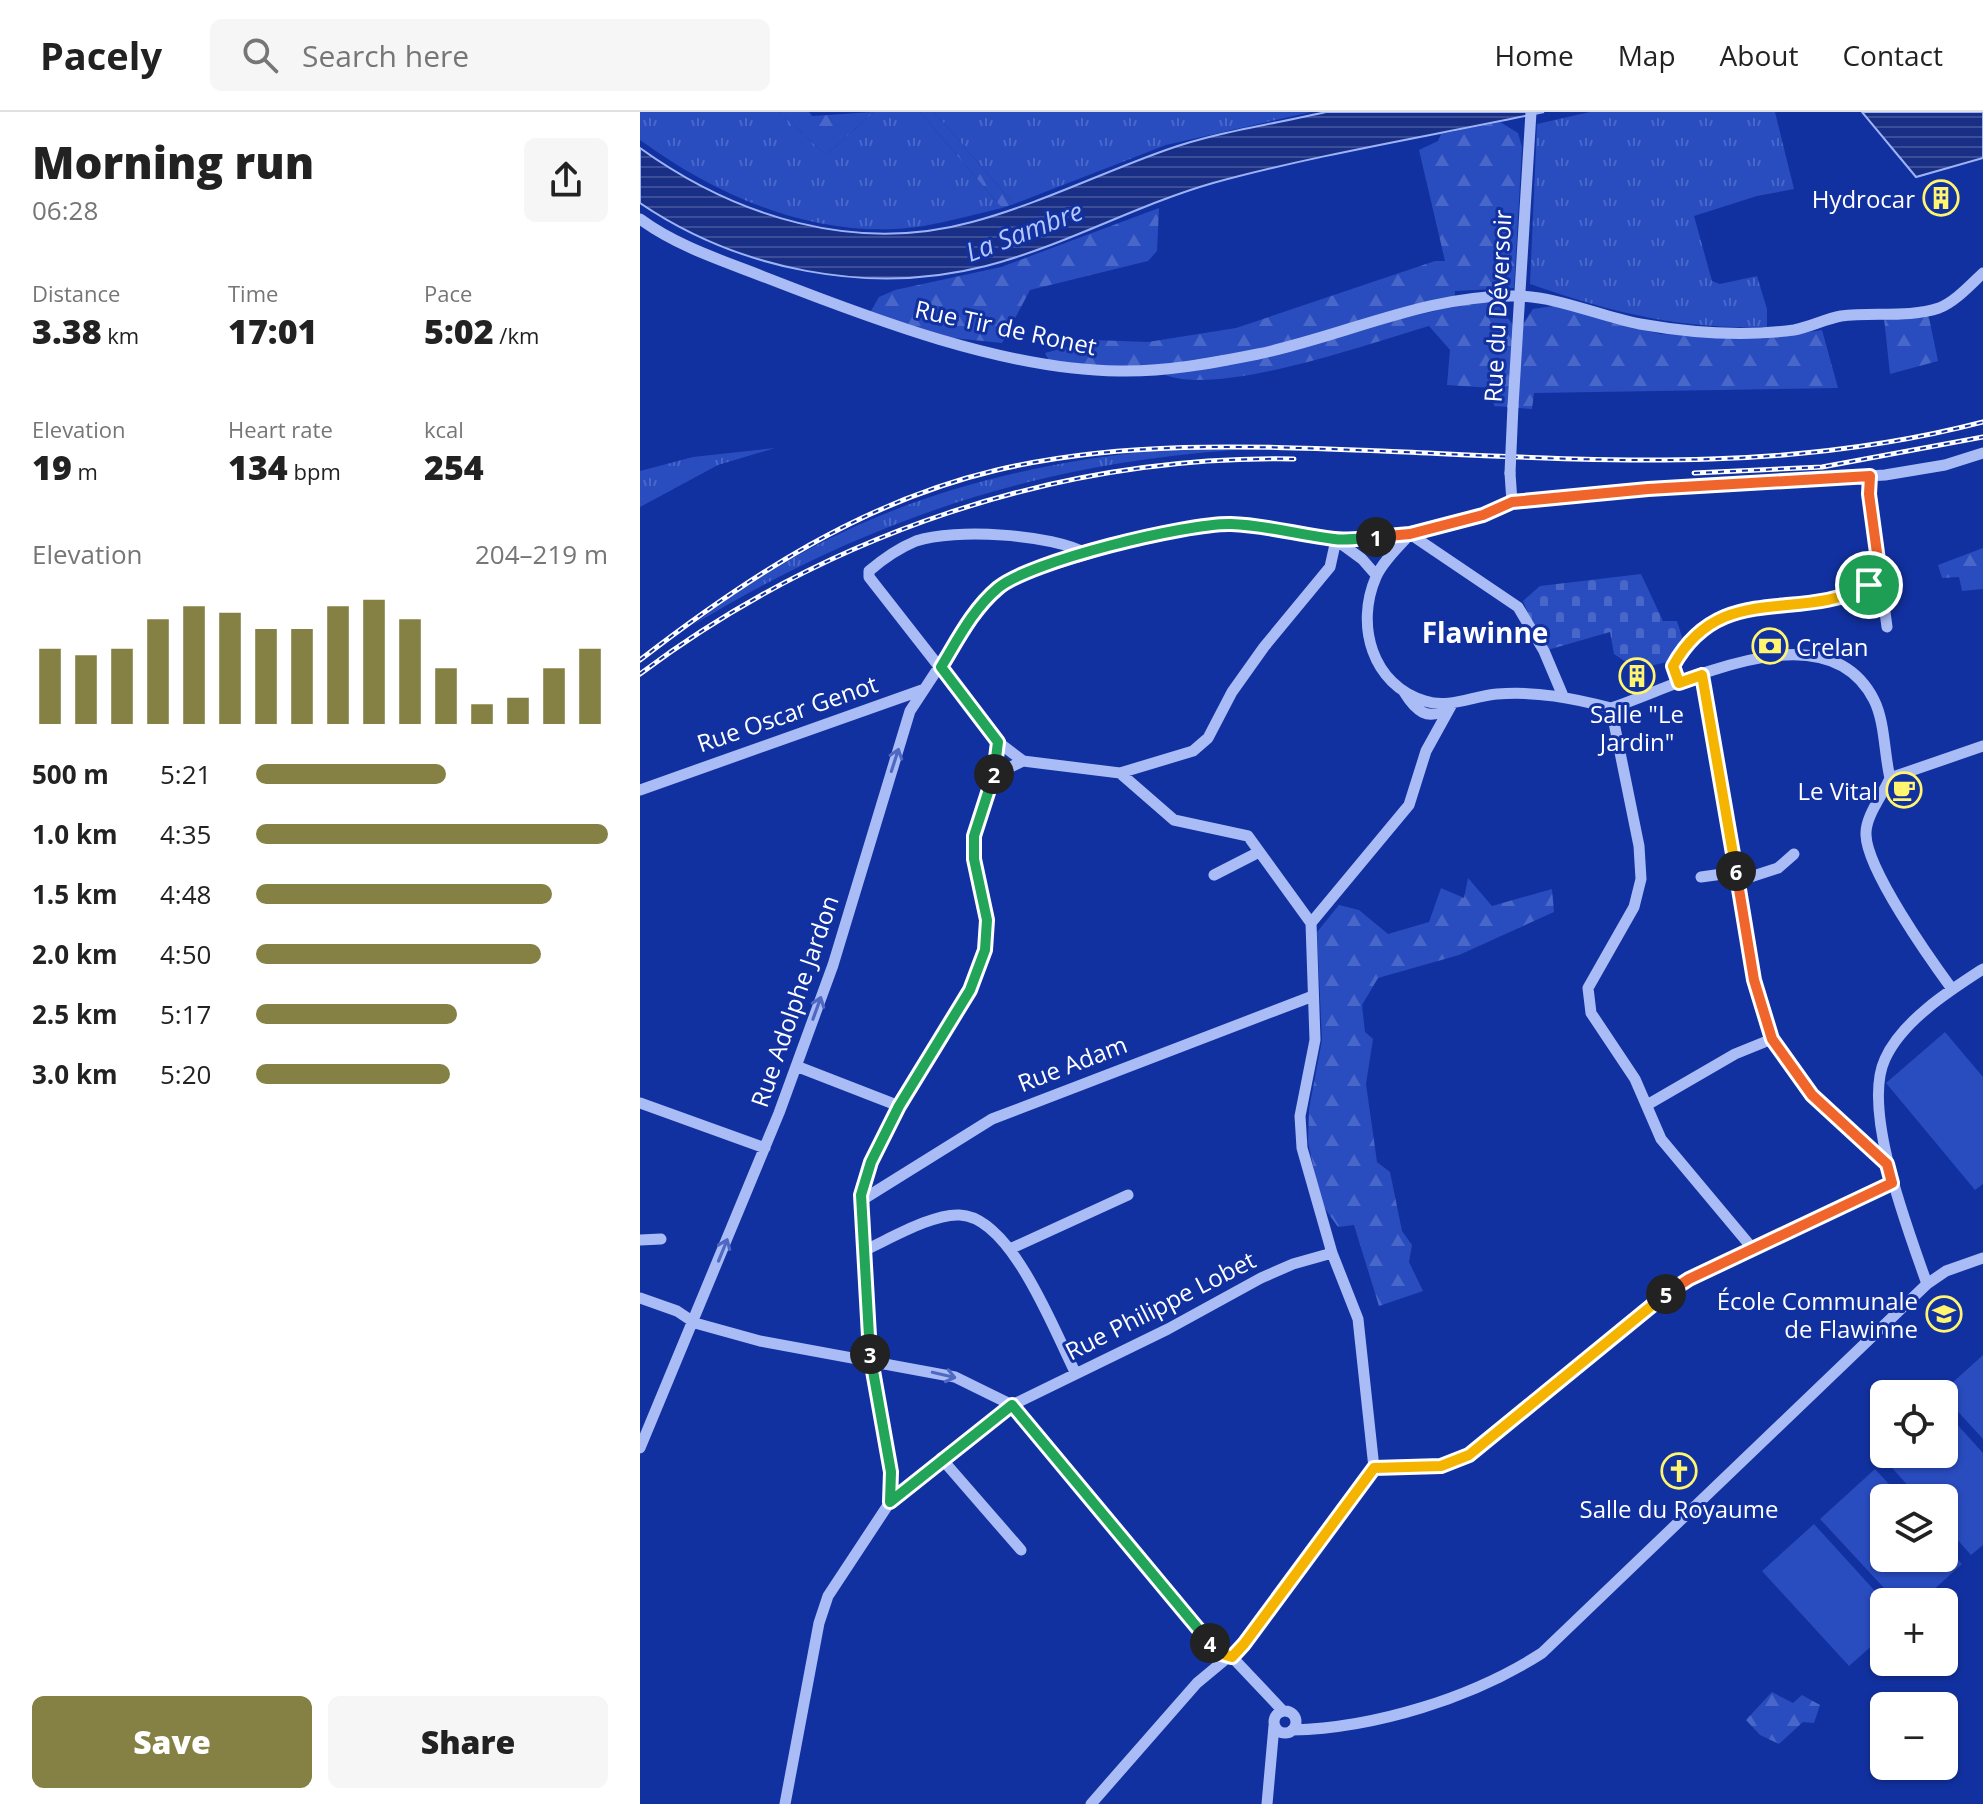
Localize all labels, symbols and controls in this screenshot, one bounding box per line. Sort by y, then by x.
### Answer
search box [210,19,770,91]
text: Pacely [40,29,162,81]
icon: search [238,33,282,77]
text: Search here [302,35,469,76]
text: Home [1495,36,1574,74]
text: Map [1618,36,1676,74]
text: About [1720,36,1798,74]
text: Contact [1842,36,1943,74]
text: Morning run [32,132,314,192]
button: share [524,138,608,222]
building icon: Hydrocar [1922,179,1960,217]
place label: Hydrocar [1812,182,1915,215]
text: 06:28 [32,192,98,228]
water label: La Sambre [960,192,1088,270]
street label: Rue du Déversoir [1475,209,1519,403]
text: Distance [32,278,120,308]
text: Time [228,278,278,308]
text: Pace [424,278,472,308]
street label: Rue Tir de Ronet [912,292,1100,362]
text: 3.38 [32,308,102,354]
text: 17:01 [228,308,318,354]
text: 5:02 [424,308,494,354]
text: km [102,320,139,350]
text: /km [494,320,539,350]
text: Elevation [32,414,125,444]
text: Heart rate [228,414,333,444]
text: kcal [424,414,464,444]
text: 19 [32,444,72,490]
text: 134 [228,444,288,490]
text: 254 [424,444,484,490]
text: m [72,456,98,486]
text: bpm [288,456,341,486]
pin: 1 [1356,517,1396,557]
text: 1 [1370,522,1382,552]
text: Elevation [32,536,142,572]
text: 204–219 m [475,536,608,572]
pin [1835,551,1903,619]
icon: arrive [1847,563,1891,607]
district label: Flawinne [1422,613,1548,651]
bank icon: Crelan [1751,627,1789,665]
place label: Crelan [1796,630,1869,663]
building icon: Salle "Le Jardin" [1618,657,1656,695]
street label: Rue Oscar Genot [692,667,882,759]
place label: Salle "Le Jardin" [1590,697,1684,758]
one-way arrow [888,748,903,773]
pin: 2 [974,754,1014,794]
text: 500 m [32,756,109,792]
text: 5:21 [160,756,211,792]
text: 2 [988,759,1000,789]
cafe icon: Le Vital [1885,771,1923,809]
place label: Le Vital [1797,774,1878,807]
text: 1.0 km [32,816,118,852]
text: 4:35 [160,816,211,852]
pin: 6 [1716,851,1756,891]
text: 6 [1730,856,1742,886]
text: 1.5 km [32,876,118,912]
text: 4:48 [160,876,211,912]
street label: Rue Adolphe Jardon [742,891,846,1111]
text: 2.0 km [32,936,118,972]
text: 4:50 [160,936,211,972]
text: 2.5 km [32,996,118,1032]
text: 5:17 [160,996,211,1032]
one-way arrow [811,996,826,1021]
street label: Rue Adam [1013,1027,1131,1099]
text: 3.0 km [32,1056,118,1092]
text: 5:20 [160,1056,211,1092]
one-way arrow [717,1238,732,1263]
street label: Rue Philippe Lobet [1059,1243,1261,1367]
pin: 5 [1646,1274,1686,1314]
text: 5 [1660,1279,1672,1309]
place label: École Communale de Flawinne [1717,1284,1918,1345]
school or university icon: École Communale de Flawinne [1925,1295,1963,1333]
pin: 3 [850,1334,890,1374]
text: 3 [864,1339,876,1369]
one-way arrow [930,1369,956,1384]
map controls [1870,1380,1958,1780]
button: locate [1870,1380,1958,1468]
church icon: Salle du Royaume [1660,1452,1698,1490]
button: layers [1870,1484,1958,1572]
place label: Salle du Royaume [1580,1492,1778,1525]
button: + [1870,1588,1958,1676]
pin: 4 [1190,1623,1230,1663]
text: 4 [1204,1628,1216,1658]
button: − [1870,1692,1958,1780]
button: Save [32,1696,312,1788]
button: Share [328,1696,608,1788]

